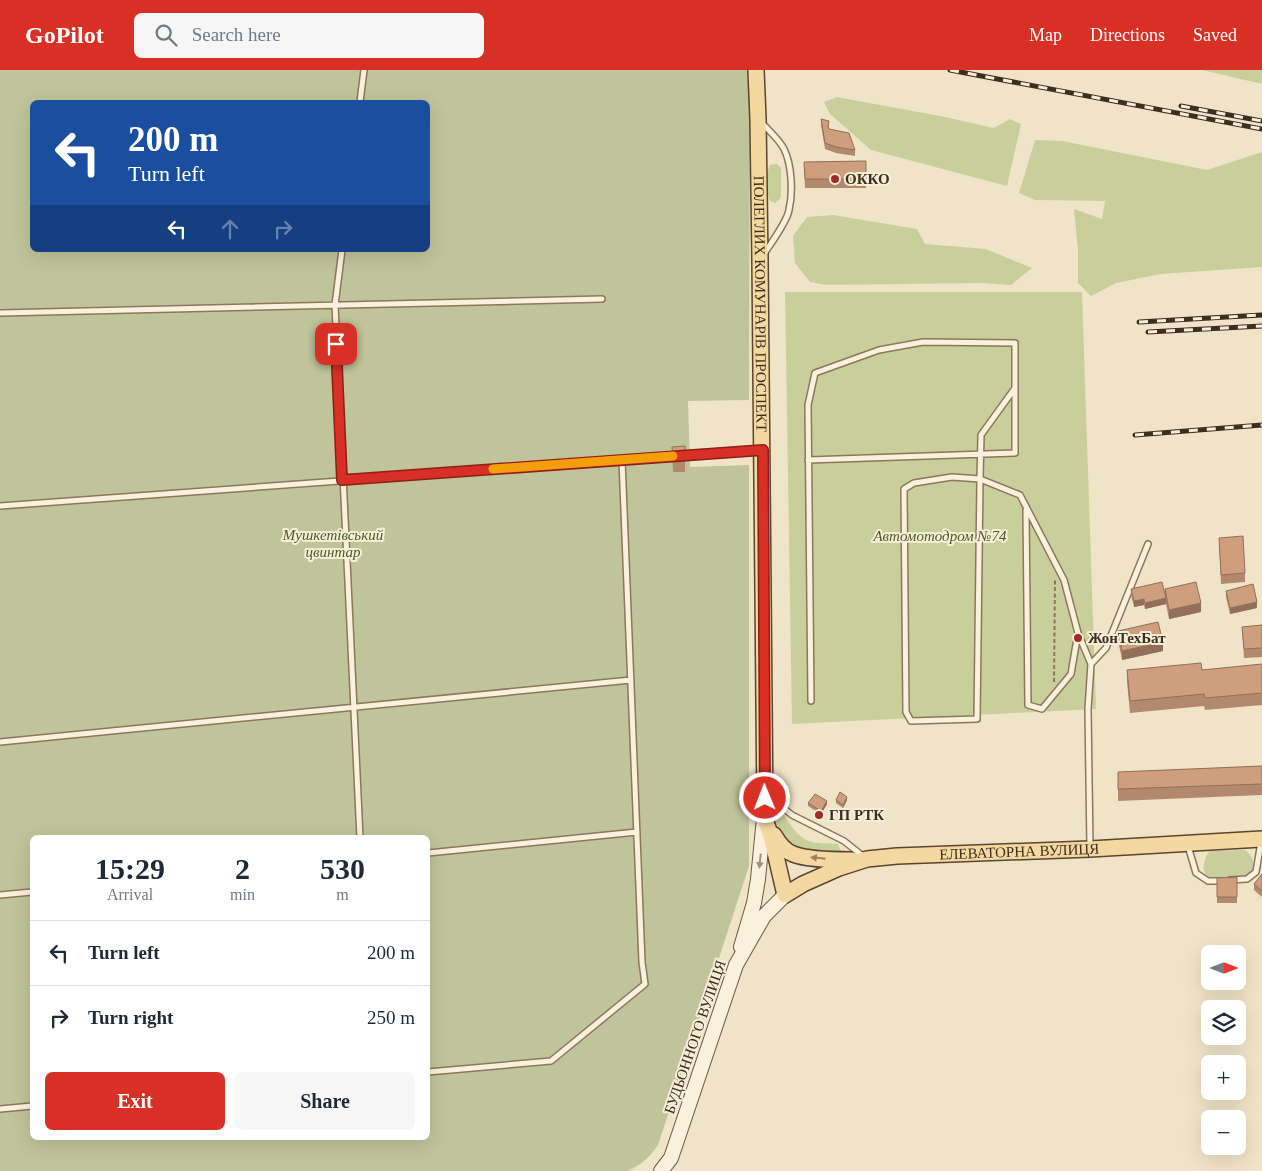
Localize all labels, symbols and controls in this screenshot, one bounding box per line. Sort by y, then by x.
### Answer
search box [134,13,484,58]
icon: search [152,21,180,49]
text: GoPilot [25,22,104,48]
text: Search here [192,24,281,45]
text: Map [1029,25,1062,45]
text: Directions [1090,25,1165,45]
text: Saved [1193,25,1237,45]
icon: left [45,120,110,185]
text: 200 m [128,120,218,159]
text: Turn left [128,161,205,186]
place label: ОККО [845,171,890,187]
marker: ОККО [829,173,841,185]
street label: ПОЛЕГЛИХ КОМУНАРІВ ПРОСПЕКТ [751,176,770,432]
icon: left [163,215,191,243]
icon: ahead [216,215,244,243]
icon: right [269,215,297,243]
pin [315,323,357,365]
icon: arrive [322,330,350,358]
park label: Мушкетівський цвинтар [282,527,384,560]
park label: Автомотодром №74 [872,528,1007,544]
place label: ЖонТехБат [1088,630,1166,646]
marker: ЖонТехБат [1072,632,1084,644]
position arrow [738,771,790,823]
place label: ГП РТК [829,807,884,823]
marker: ГП РТК [813,809,825,821]
street label: ЕЛЕВАТОРНА ВУЛИЦЯ [939,840,1100,862]
text: 15:29 [95,852,165,885]
text: 2 [235,852,250,885]
text: 530 [320,852,365,885]
one-way arrow [756,853,764,869]
one-way arrow [810,854,826,862]
text: Arrival [107,886,153,903]
text: min [230,886,255,903]
text: m [336,886,349,903]
icon: left [45,939,73,967]
text: Turn left [88,942,160,963]
text: 200 m [367,942,415,963]
north arrow [1201,945,1246,990]
map controls [1201,945,1246,1155]
street label: БУДЬОННОГО ВУЛИЦЯ [661,958,729,1116]
button: layers [1201,1000,1246,1045]
icon: right [45,1004,73,1032]
text: Turn right [88,1007,173,1028]
text: 250 m [367,1007,415,1028]
button: + [1201,1055,1246,1100]
button: Exit [45,1072,225,1130]
button: Share [235,1072,415,1130]
button: − [1201,1110,1246,1155]

